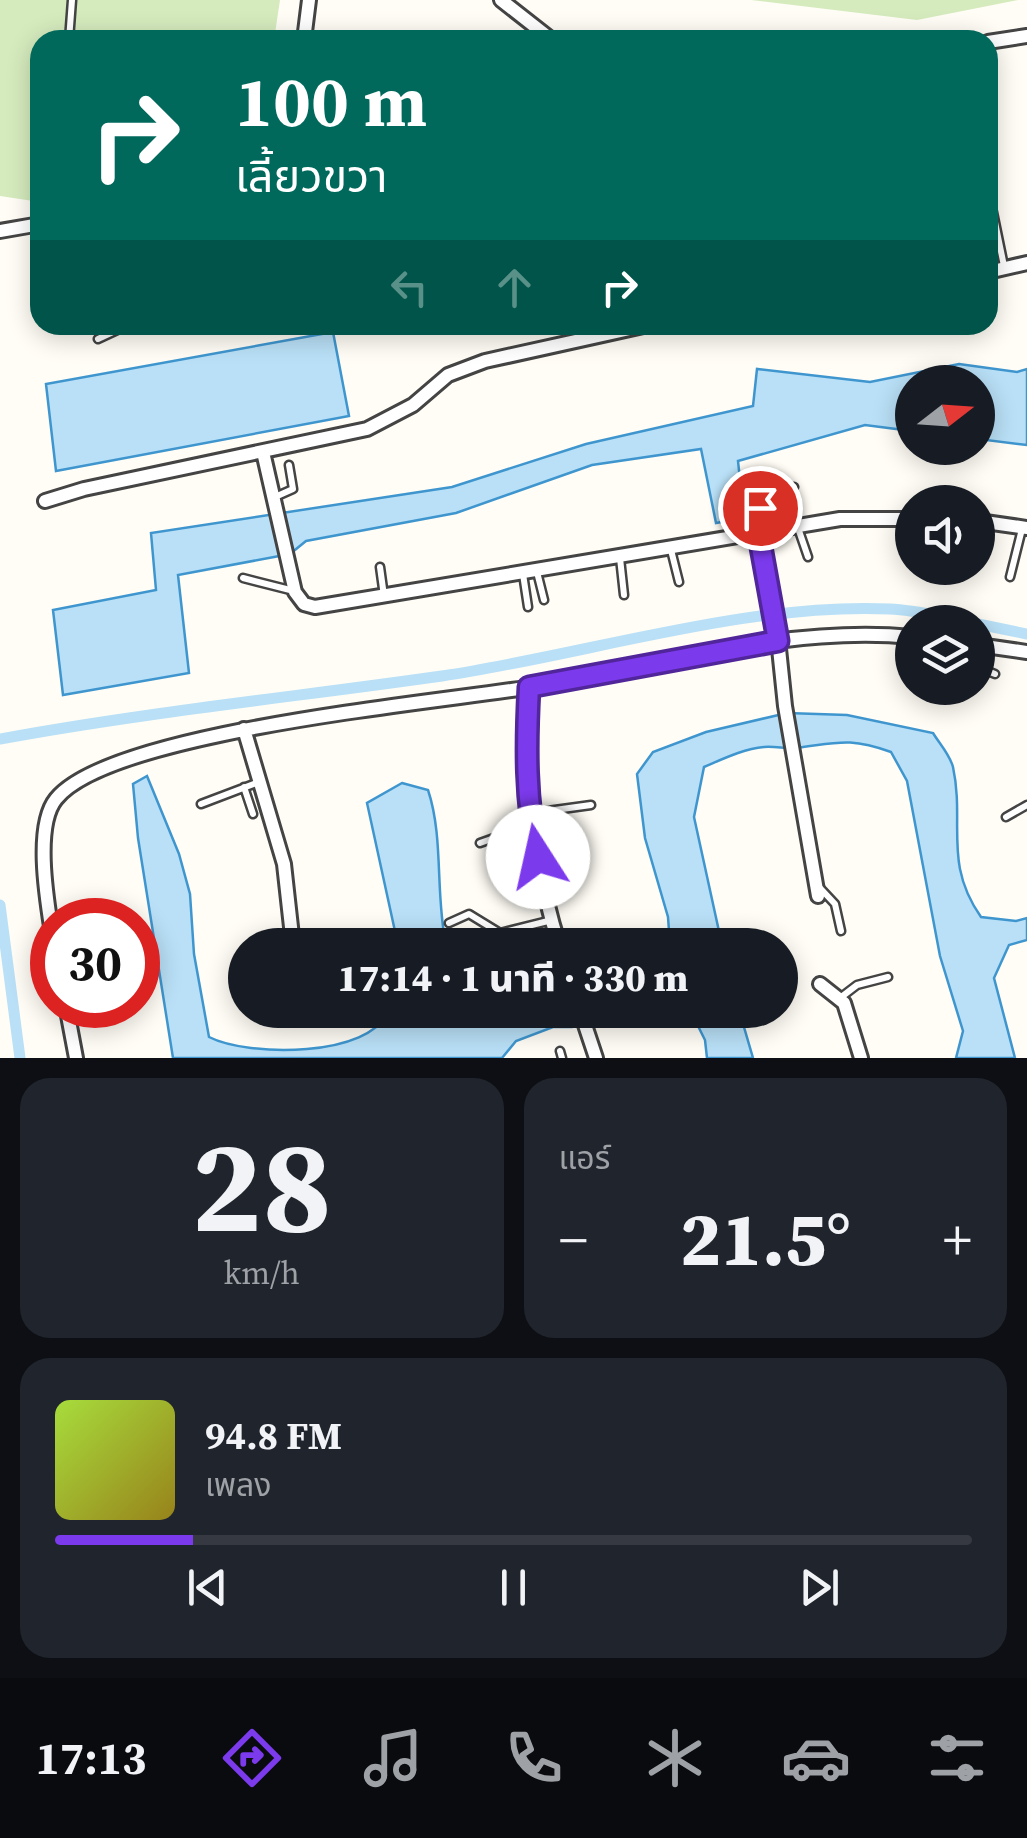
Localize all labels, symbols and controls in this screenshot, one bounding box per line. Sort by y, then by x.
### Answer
text: 100 m [235,53,427,149]
icon: right [70,70,200,200]
text: เลี้ยวขวา [235,145,387,207]
icon: left [382,260,437,315]
icon: ahead [487,260,542,315]
icon: right [592,260,647,315]
north arrow [895,365,995,465]
map controls [895,365,995,705]
pin [718,466,803,551]
icon: arrive [733,481,788,536]
button: sound [895,485,995,585]
button: layers [895,605,995,705]
position arrow [486,805,590,909]
speed limit sign: 30 [30,898,160,1028]
text: 17:14 · 1 นาที · 330 m [338,952,688,1004]
text: 28 [191,1096,332,1275]
text: แอร์ [559,1136,610,1180]
text: 21.5° [680,1187,851,1290]
text: − [559,1202,588,1277]
text: + [943,1202,972,1277]
text: km/h [224,1251,300,1295]
text: 94.8 FM [205,1410,342,1462]
text: เพลง [205,1463,272,1507]
icon: previous [180,1560,235,1615]
icon: pause [486,1560,541,1615]
icon: next [792,1560,847,1615]
icon: directions [217,1723,287,1793]
icon: music [358,1723,428,1793]
icon: phone [499,1723,569,1793]
icon: climate [640,1723,710,1793]
icon: car [781,1723,851,1793]
icon: filters [922,1723,992,1793]
text: 17:13 [35,1727,146,1789]

